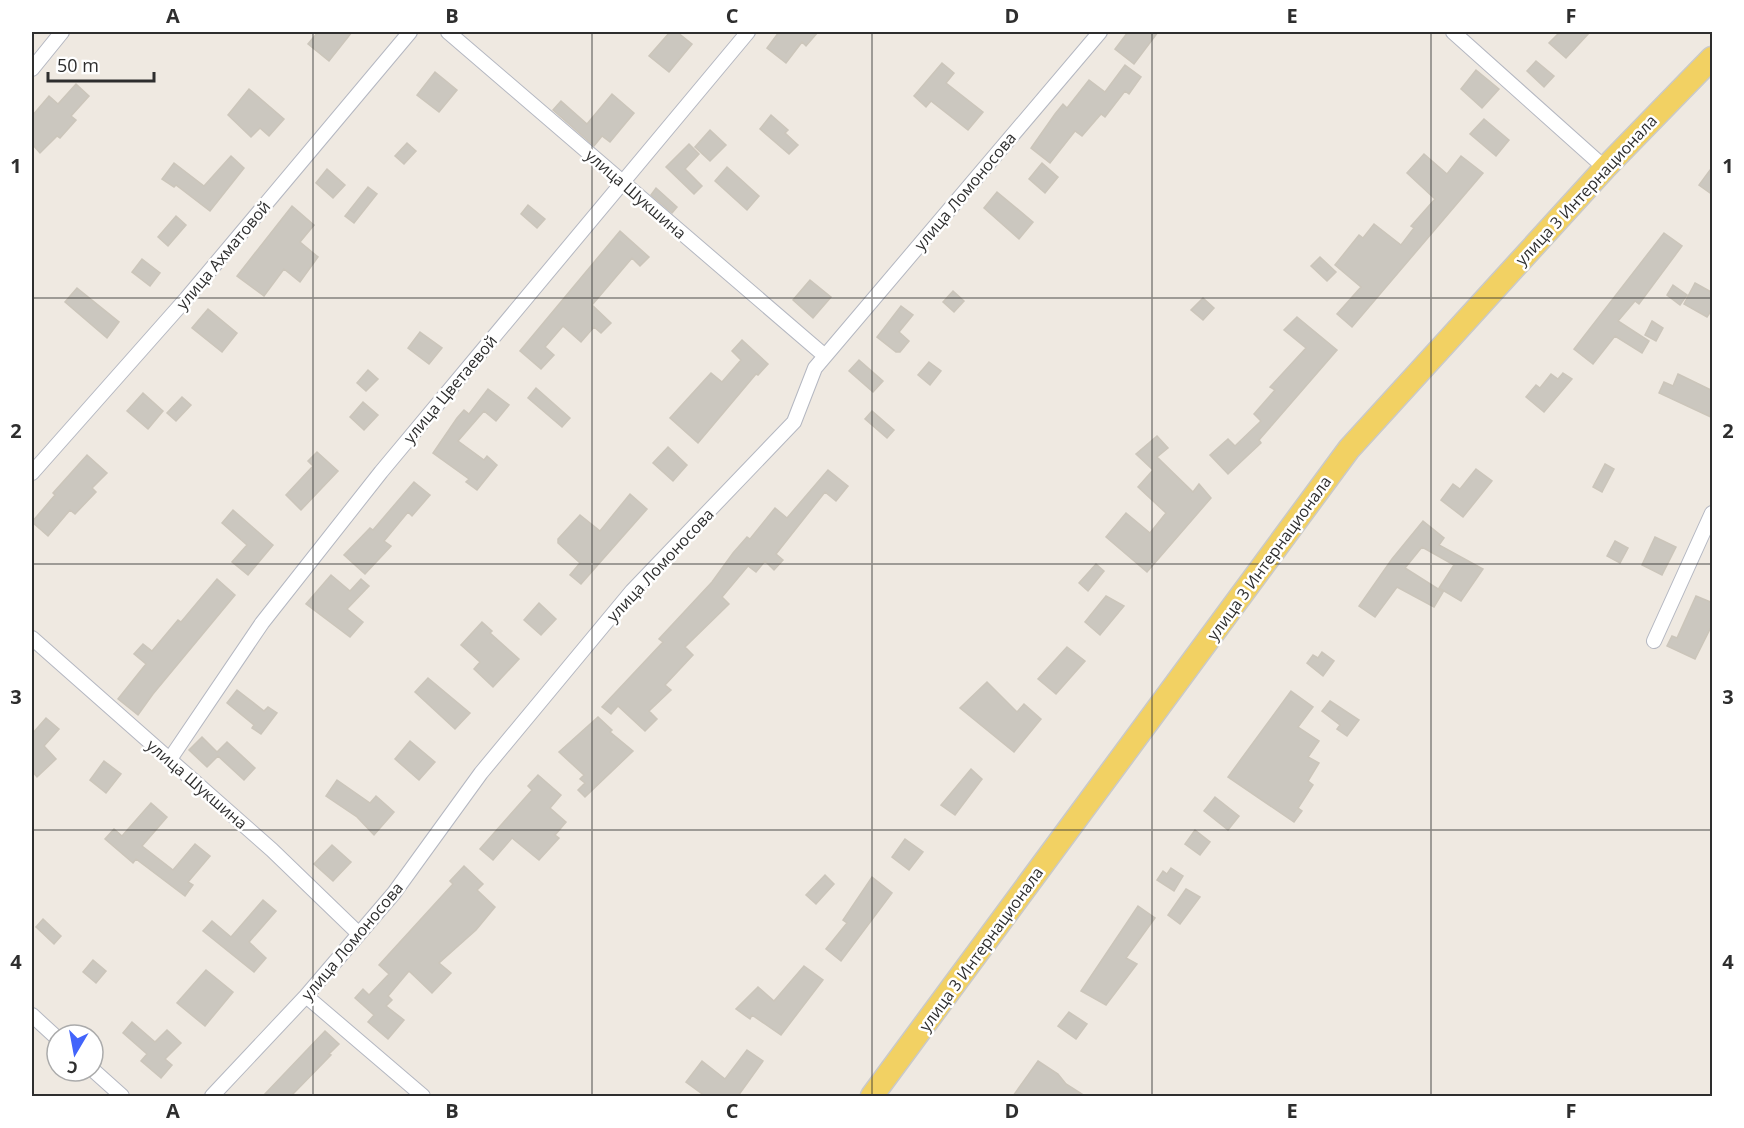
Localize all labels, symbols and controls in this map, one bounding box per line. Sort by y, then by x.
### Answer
text: A [166,2,180,29]
text: B [445,2,459,29]
text: C [726,2,739,29]
text: D [1005,2,1019,29]
text: E [1286,2,1298,29]
text: F [1566,2,1576,29]
scale bar [48,45,154,83]
text: 50 m [57,53,99,77]
street label: улица 3 Интернационала [1510,110,1662,270]
street label: улица Ломоносова [909,127,1021,255]
street label: улица Шукшина [581,144,691,244]
text: 1 [10,152,22,179]
text: 1 [1722,152,1734,179]
street label: улица Ахматовой [171,196,275,314]
street label: улица Цветаевой [398,330,502,448]
text: 2 [10,417,22,444]
text: 2 [1722,417,1734,444]
street label: улица 3 Интернационала [1202,471,1336,645]
street label: улица Ломоносова [602,503,718,627]
text: 3 [10,683,22,710]
text: 3 [1722,683,1734,710]
street label: улица Шукшина [142,734,252,834]
street label: улица 3 Интернационала [914,862,1048,1036]
street label: улица Ломоносова [296,877,408,1005]
text: 4 [10,948,22,975]
text: 4 [1722,948,1734,975]
north arrow [45,1023,105,1083]
text: С [65,1056,79,1079]
text: A [166,1097,180,1124]
text: B [445,1097,459,1124]
text: C [726,1097,739,1124]
text: D [1005,1097,1019,1124]
text: E [1286,1097,1298,1124]
text: F [1566,1097,1576,1124]

